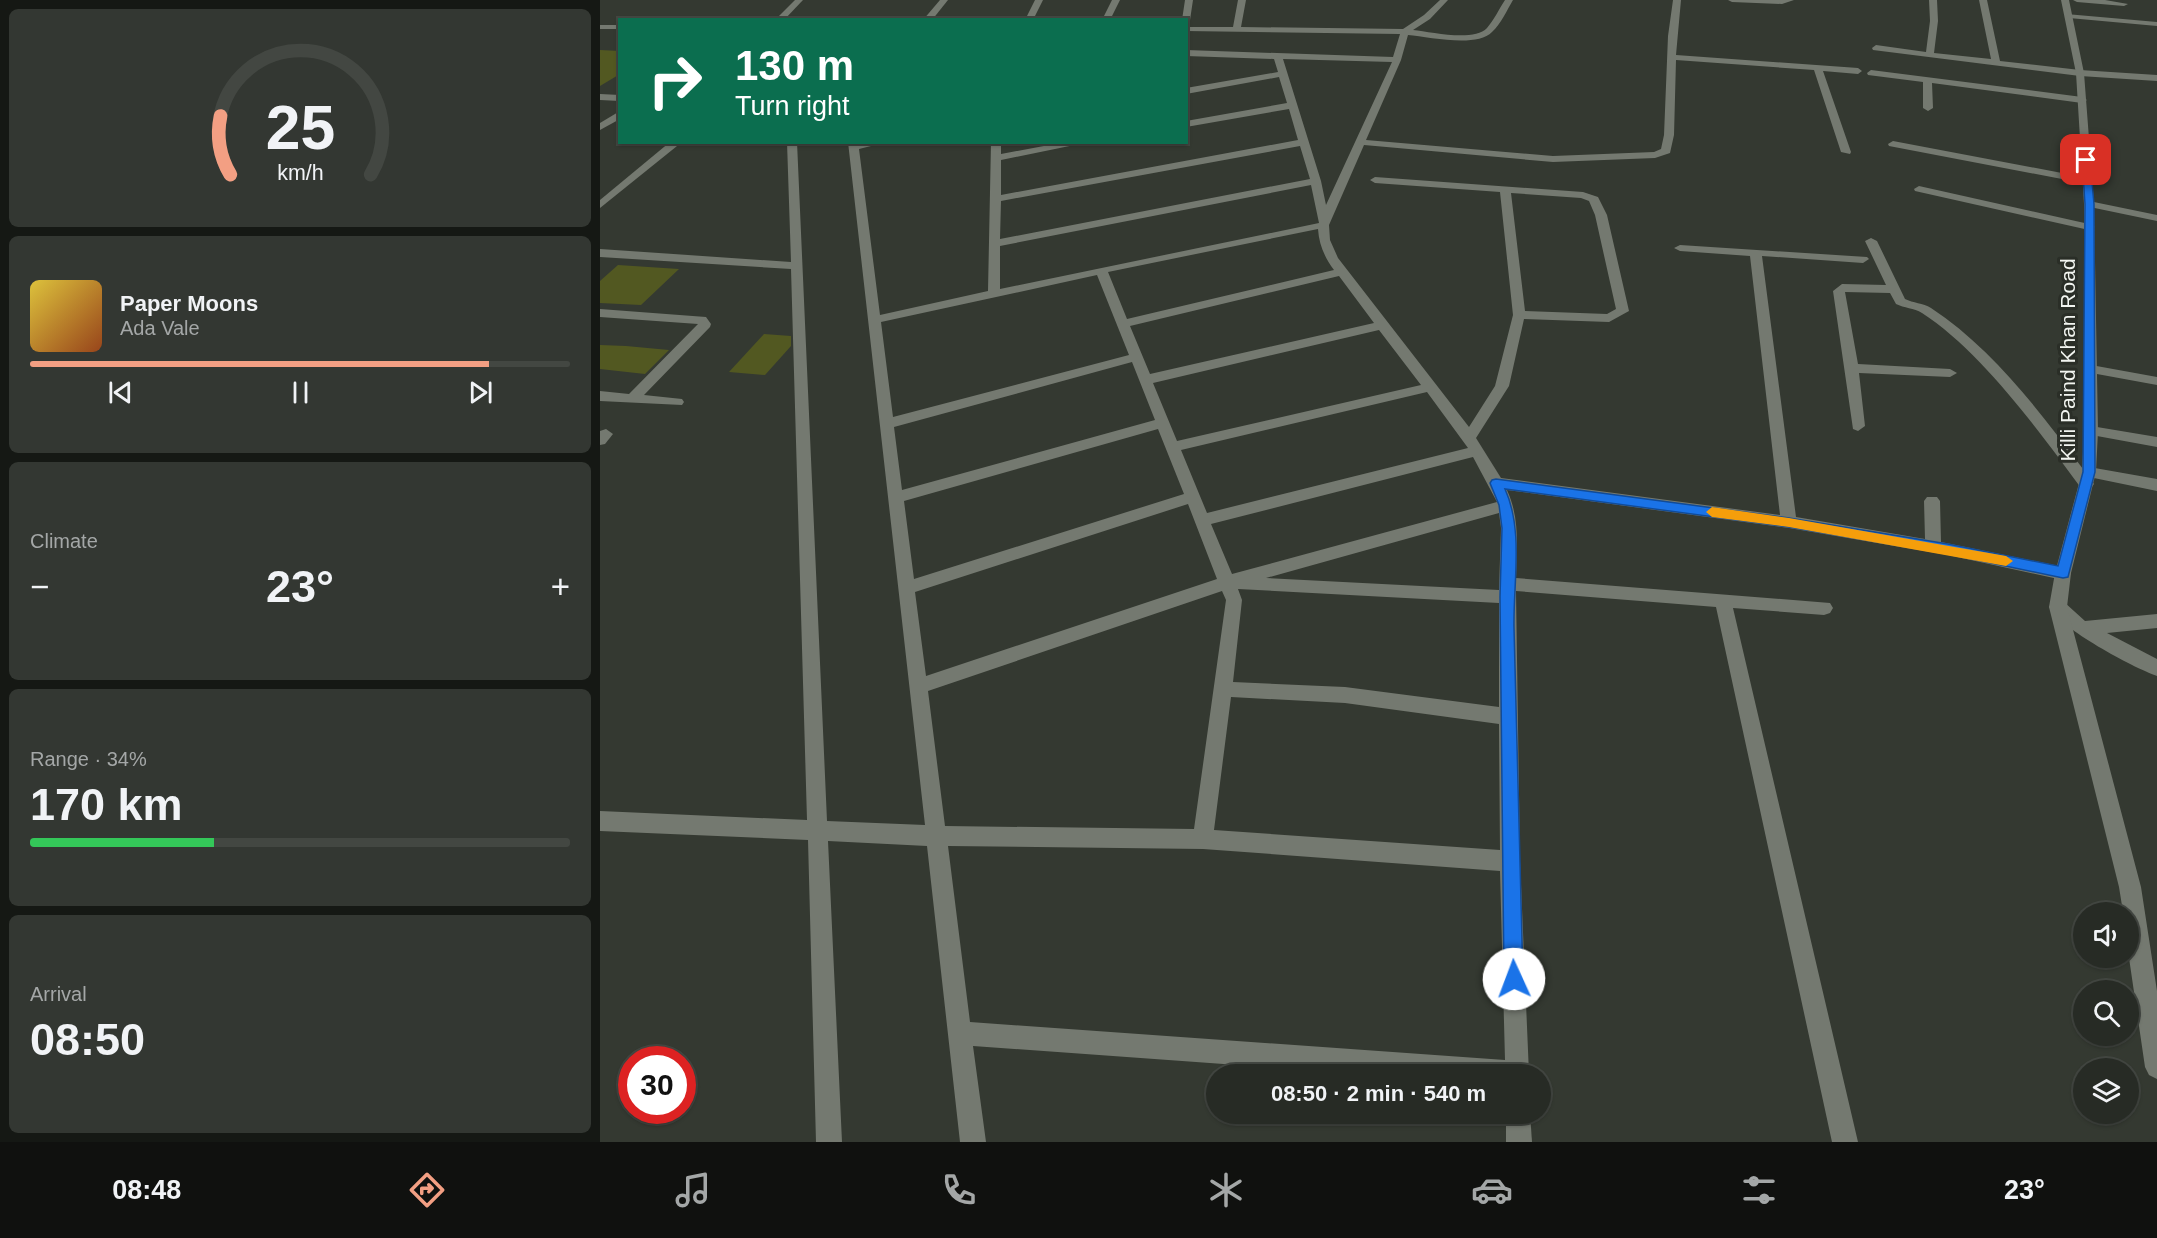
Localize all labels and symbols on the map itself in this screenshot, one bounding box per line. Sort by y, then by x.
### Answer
pin [2060,134,2111,185]
street label: Killi Paind Khan Road [2056,258,2079,462]
position arrow [1482,947,1546,1011]
speed limit sign: 30 [618,1046,696,1124]

